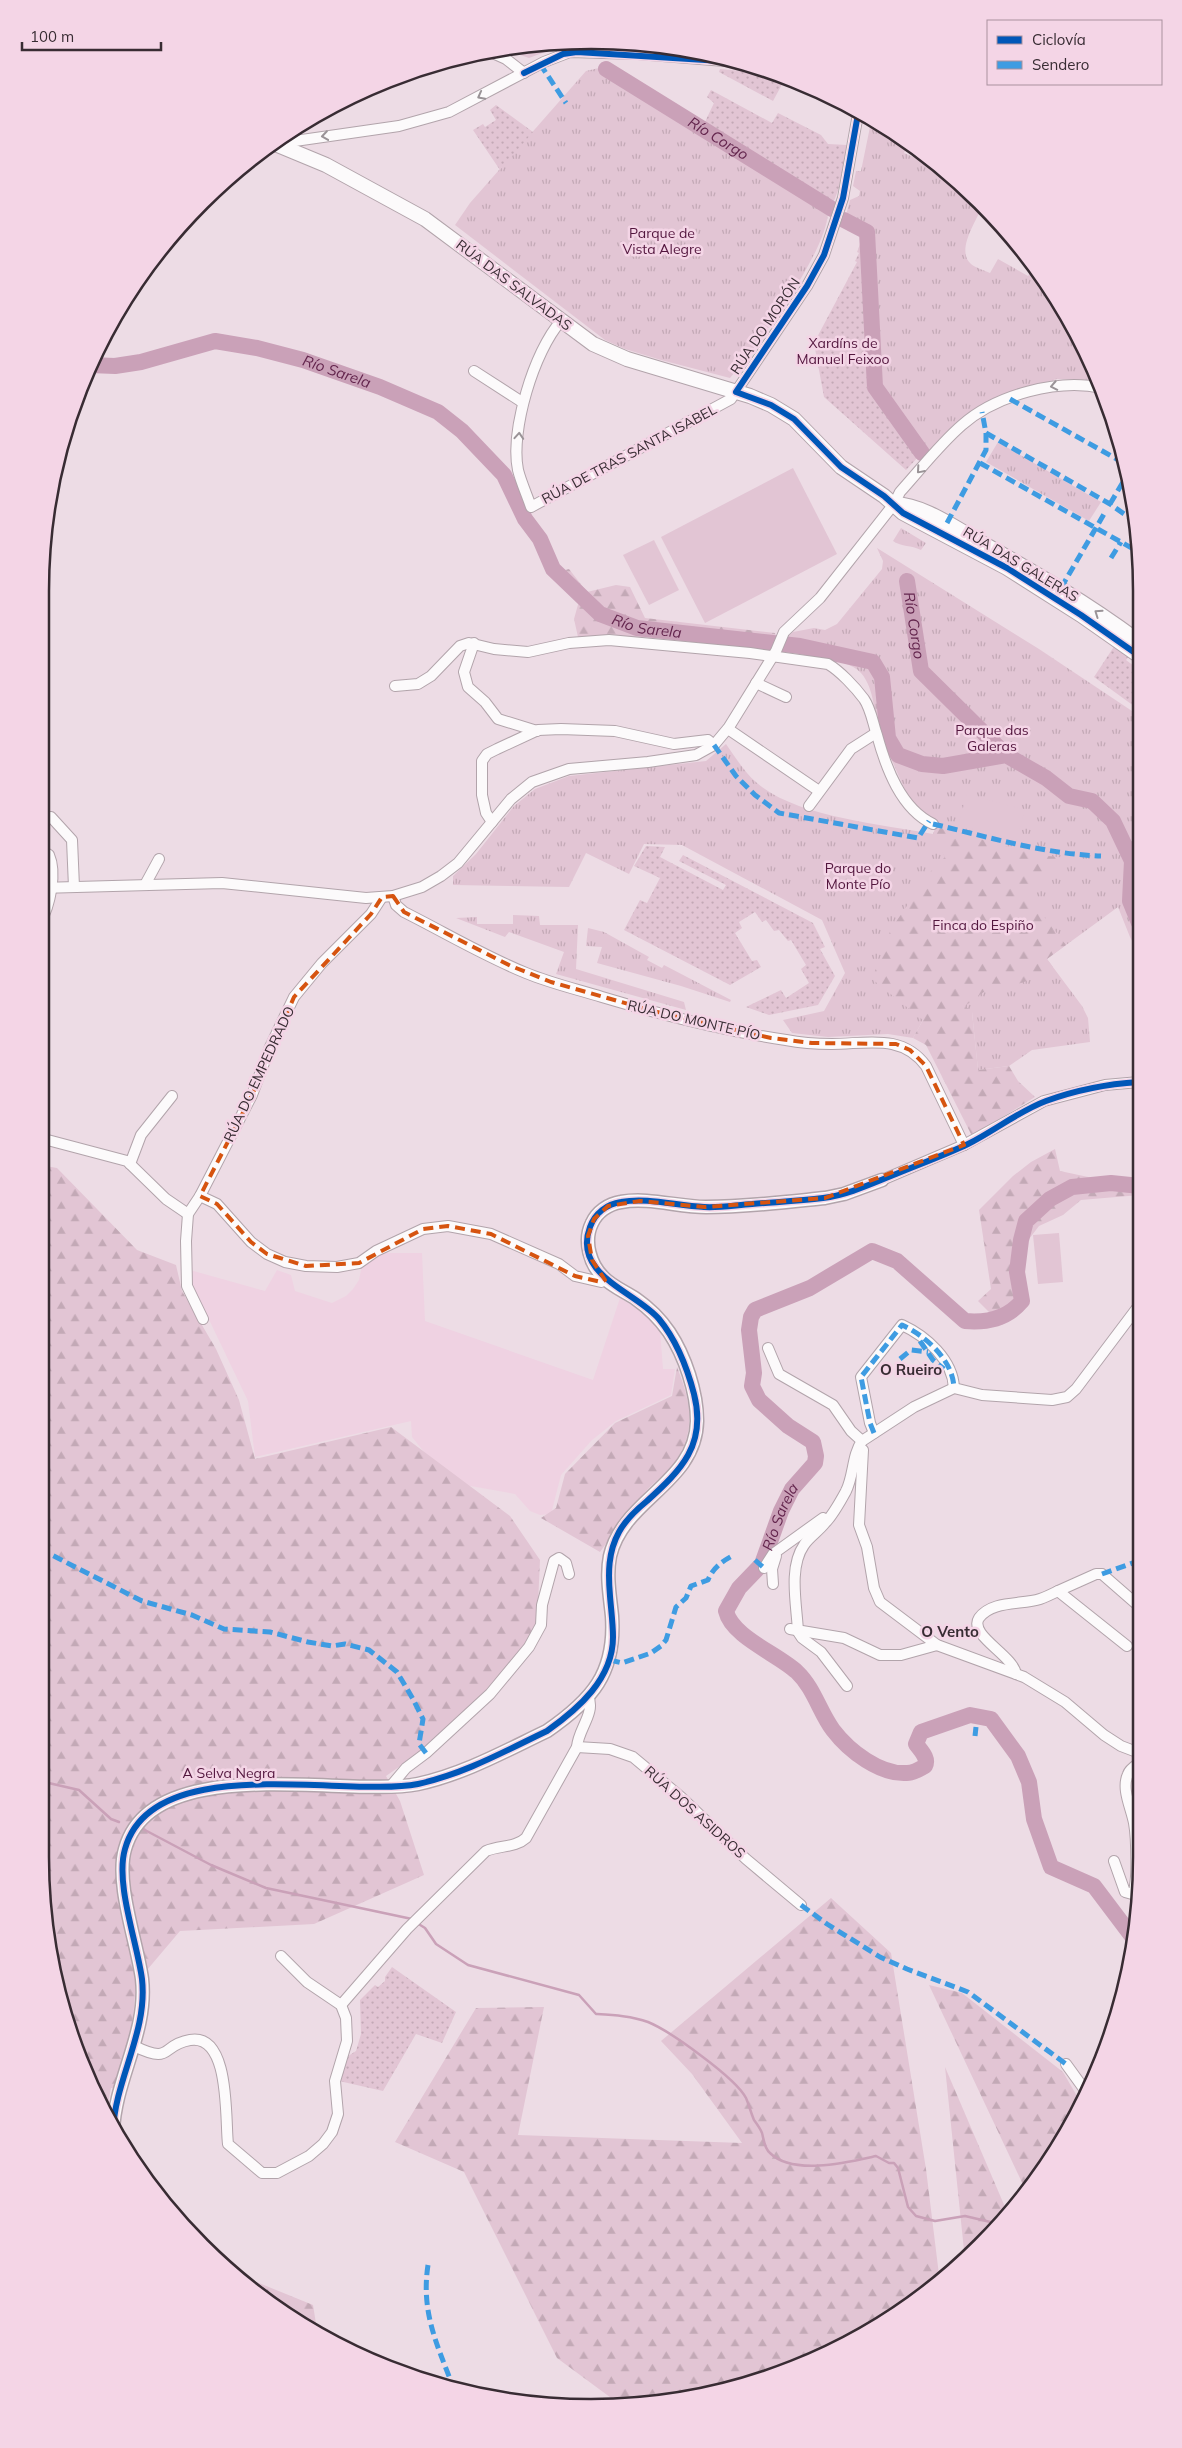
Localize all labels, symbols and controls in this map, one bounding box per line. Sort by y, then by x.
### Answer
scale bar [22,20,161,52]
legend [987,20,1162,85]
text: 100 m [30,27,74,46]
text: Ciclovía [1032,30,1086,49]
text: Sendero [1032,55,1089,74]
one-way arrow [478,90,487,100]
water label: Río Corgo [685,112,753,164]
one-way arrow [321,130,329,141]
park label: Parque de Vista Alegre [622,224,702,258]
street label: RÚA DAS SALVADAS [453,236,576,335]
street label: RÚA DO MORÓN [726,274,804,378]
park label: Xardíns de Manuel Feixoo [796,334,890,368]
water label: Río Sarela [300,351,373,392]
one-way arrow [1049,380,1058,390]
street label: RÚA DE TRAS SANTA ISABEL [538,400,720,508]
one-way arrow [513,432,524,440]
one-way arrow [917,464,926,473]
street label: RÚA DAS GALERAS [960,522,1082,606]
water label: Río Corgo [900,590,929,661]
water label: Río Sarela [609,609,683,642]
one-way arrow [1094,610,1104,619]
park label: Parque das Galeras [955,721,1029,755]
park label: Parque do Monte Pío [825,859,891,893]
park label: Finca do Espiño [932,916,1034,934]
street label: RÚA DO MONTE PÍO [626,996,762,1044]
street label: RÚA DO EMPEDRADO [220,1003,298,1145]
district label: O Rueiro [880,1360,942,1379]
water label: Río Sarela [758,1479,802,1553]
district label: O Vento [921,1622,979,1641]
street label: RÚA DOS ASIDROS [641,1762,749,1862]
park label: A Selva Negra [183,1764,275,1782]

